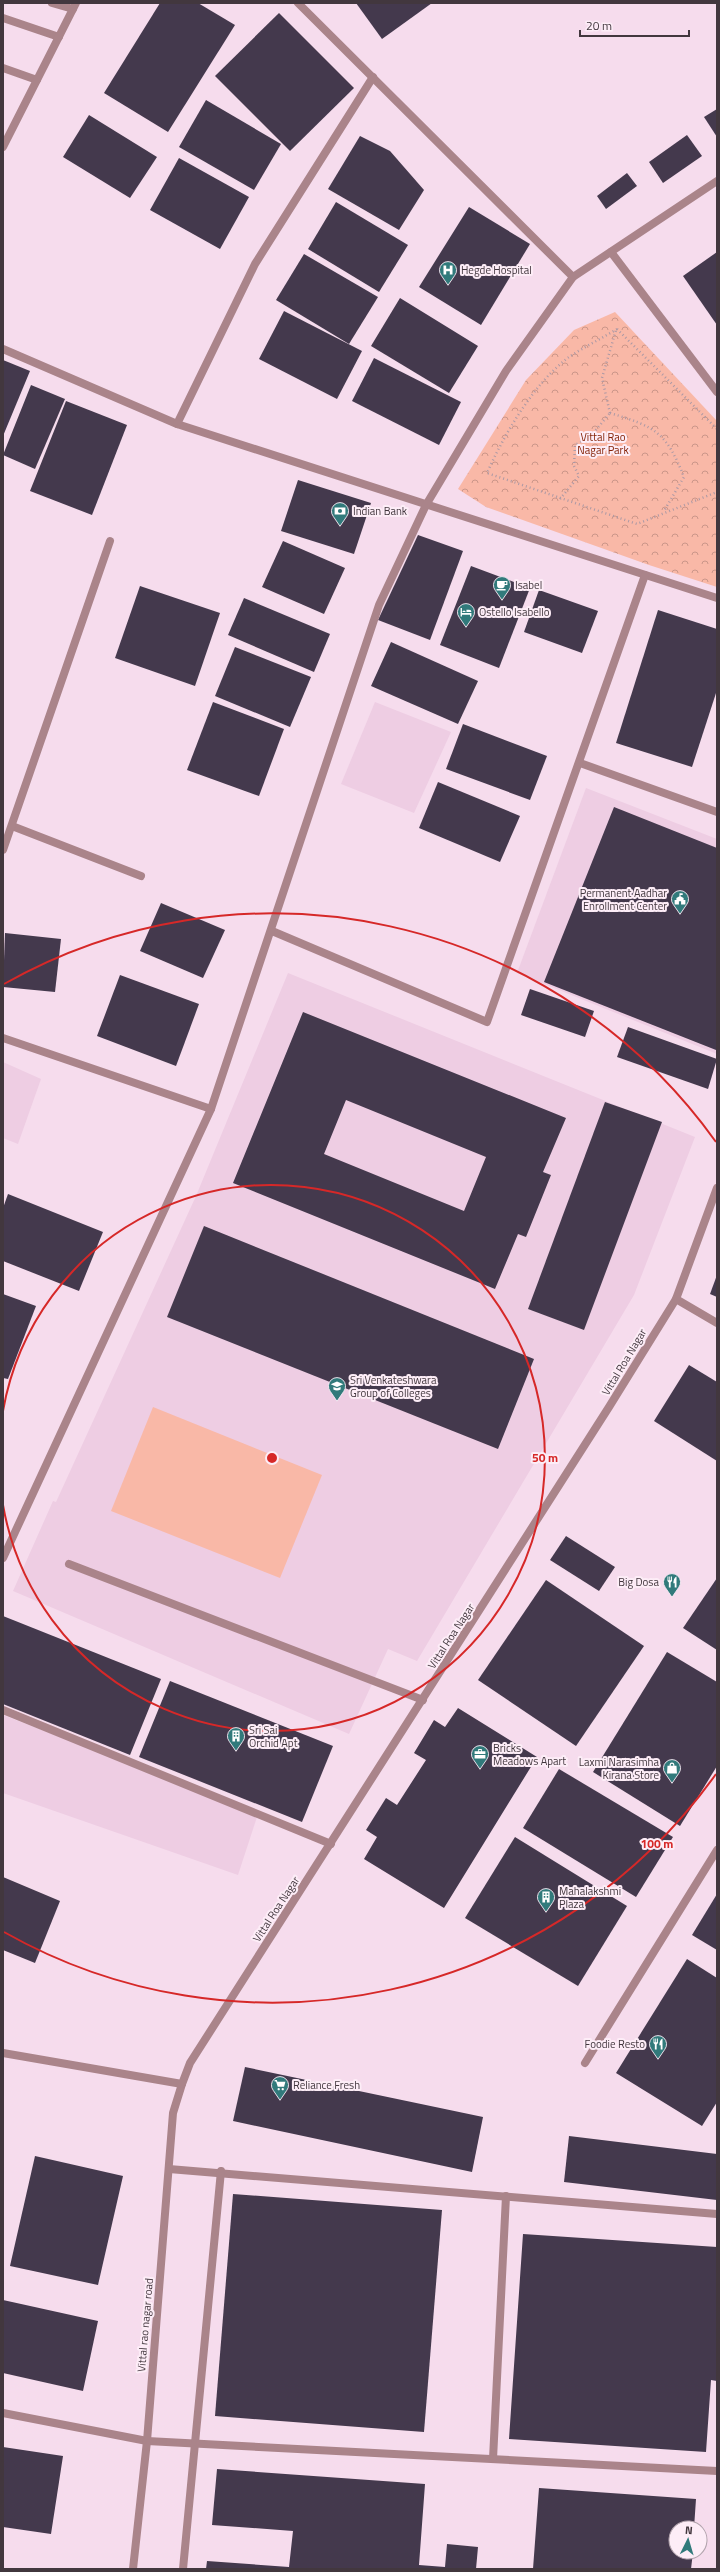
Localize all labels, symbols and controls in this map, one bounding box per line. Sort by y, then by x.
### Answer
scale bar [580,12,689,38]
text: 20 m [586,16,612,35]
hospital icon: Hegde Hospital [438,260,458,285]
place label: Hegde Hospital [461,262,532,278]
park label: Vittal Rao Nagar Park [577,429,629,458]
bank icon: Indian Bank [330,501,350,526]
place label: Indian Bank [353,503,408,519]
cafe icon: Isabel [492,575,512,600]
place label: Isabel [515,577,542,593]
hotel icon: Ostello Isabello [456,602,476,627]
place label: Ostello Isabello [479,604,550,620]
place label: Permanent Aadhar Enrollment Center [580,885,667,914]
public building icon: Permanent Aadhar Enrollment Center [670,889,690,914]
street label: Vittal Roa Nagar [598,1325,650,1398]
place label: Sri Venkateshwara Group of Colleges [350,1372,437,1401]
school or university icon: Sri Venkateshwara Group of Colleges [327,1376,347,1401]
text: 50 m [532,1448,558,1467]
centre of rings [265,1451,279,1465]
restaurant icon: Big Dosa [662,1572,682,1597]
place label: Big Dosa [618,1574,659,1590]
street label: Vittal Roa Nagar [424,1600,478,1672]
place label: Sri Sai Orchid Apt [249,1722,298,1751]
building icon: Sri Sai Orchid Apt [226,1726,246,1751]
place label: Bricks Meadows Apart [493,1740,566,1769]
office icon: Bricks Meadows Apart [470,1744,490,1769]
place label: Laxmi Narasimha Kirana Store [579,1754,659,1783]
shop icon: Laxmi Narasimha Kirana Store [662,1758,682,1783]
text: 100 m [641,1834,673,1853]
street label: Vittal Roa Nagar [249,1873,303,1945]
place label: Mahalakshmi Plaza [559,1883,621,1912]
building icon: Mahalakshmi Plaza [536,1887,556,1912]
restaurant icon: Foodie Resto [648,2034,668,2059]
place label: Foodie Resto [585,2036,645,2052]
supermarket icon: Reliance Fresh [270,2075,290,2100]
place label: Reliance Fresh [293,2077,360,2093]
street label: Vittal rao nagar road [133,2277,157,2373]
north arrow [668,2520,708,2560]
text: N [684,2522,693,2538]

